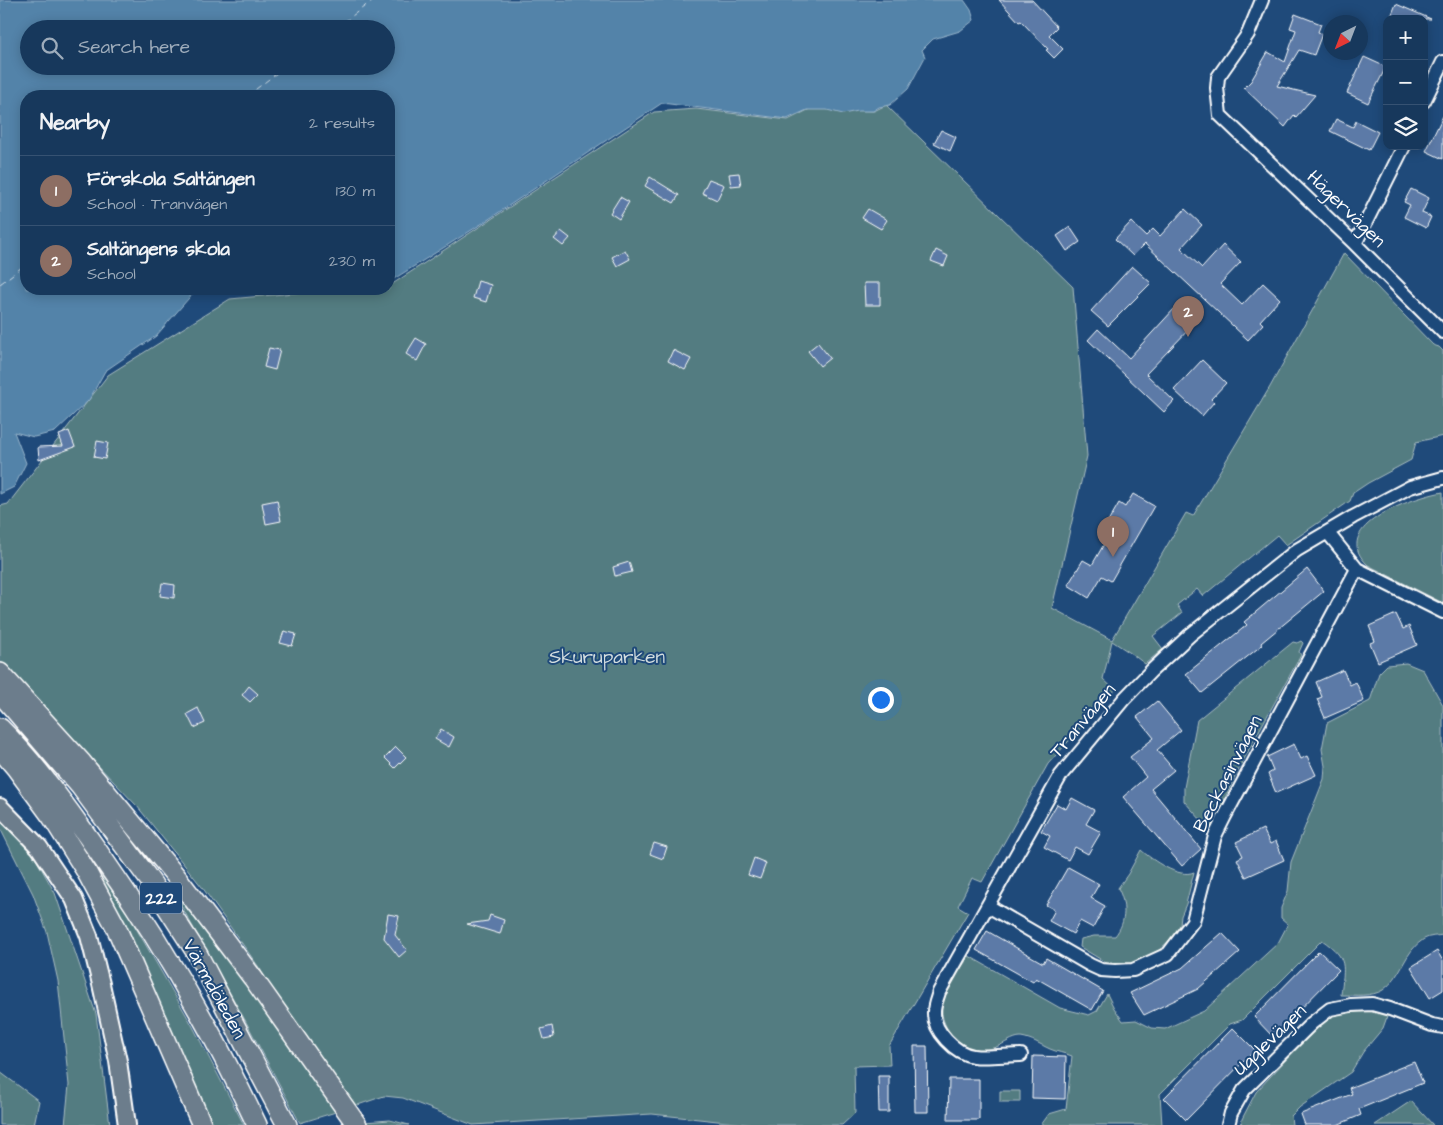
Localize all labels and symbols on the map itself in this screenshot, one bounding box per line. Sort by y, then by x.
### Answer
north arrow [1323,15,1368,60]
street label: Hägervägen [1300,164,1392,254]
pin: 2 [1172,296,1204,337]
pin: 1 [1097,516,1129,557]
park label: Skuruparken [549,644,665,671]
street label: Tranvägen [1044,678,1123,765]
your location [868,687,894,713]
street label: Beckasinvägen [1187,711,1270,838]
road number: 222 [140,882,182,914]
street label: Värmdöleden [176,934,252,1044]
street label: Ugglevägen [1227,998,1313,1083]

